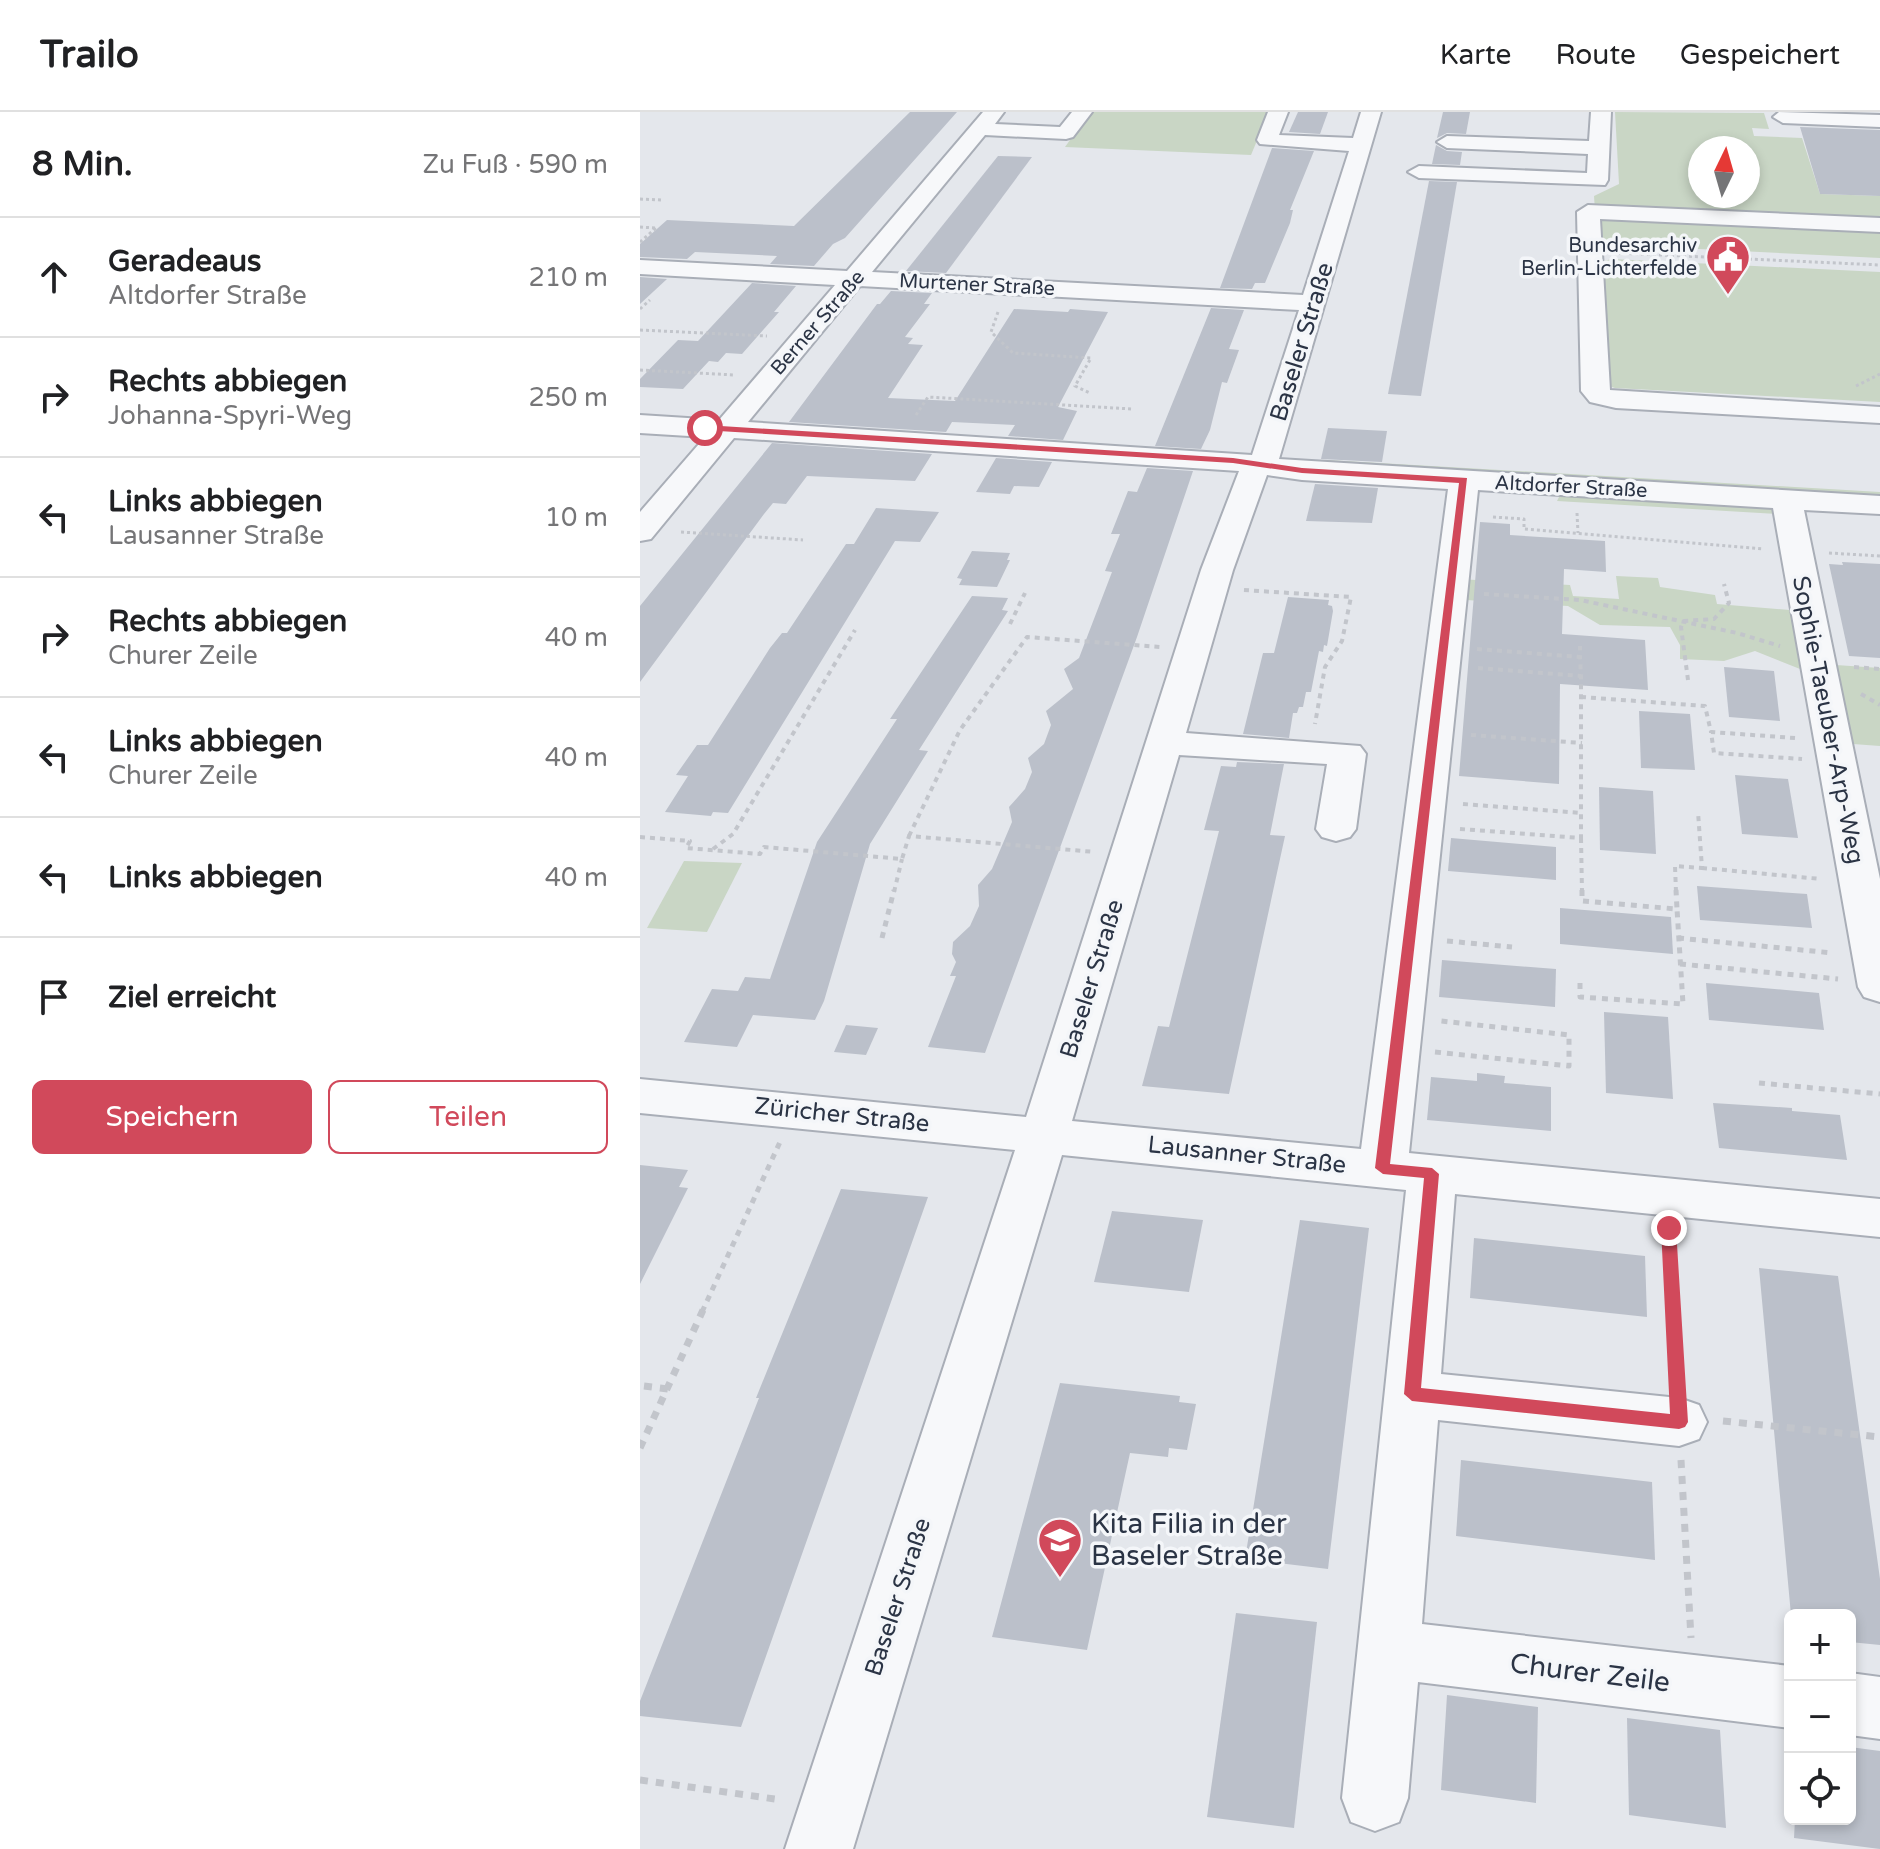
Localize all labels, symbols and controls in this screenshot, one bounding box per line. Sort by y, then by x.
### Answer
text: Trailo [40,32,139,78]
text: Karte [1440,38,1511,72]
text: Route [1555,38,1636,72]
text: Gespeichert [1680,38,1840,72]
north arrow [1688,136,1760,208]
text: 8 Min. [32,144,133,185]
text: Zu Fuß · 590 m [422,149,608,180]
public building icon: Bundesarchiv Berlin-Lichterfelde [1704,233,1752,296]
place label: Bundesarchiv Berlin-Lichterfelde [1521,234,1697,281]
text: Geradeaus [108,243,261,280]
icon: ahead [32,255,76,299]
street label: Baseler Straße [1264,259,1340,425]
text: 210 m [528,262,608,293]
street label: Berner Straße [766,266,870,380]
street label: Murtener Straße [898,269,1056,301]
text: Altdorfer Straße [108,280,307,311]
text: Rechts abbiegen [108,363,347,400]
icon: right [32,375,76,419]
text: 250 m [528,382,608,413]
text: Johanna-Spyri-Weg [108,400,352,431]
route start [687,410,723,446]
street label: Altdorfer Straße [1494,471,1648,503]
text: Links abbiegen [108,483,323,520]
icon: left [32,495,76,539]
text: 10 m [545,502,608,533]
text: Lausanner Straße [108,520,324,551]
street label: Sophie-Taeuber-Arp-Weg [1786,574,1870,866]
text: Rechts abbiegen [108,603,347,640]
icon: right [32,615,76,659]
text: 40 m [545,622,608,653]
text: Churer Zeile [108,640,258,671]
text: Links abbiegen [108,723,323,760]
icon: left [32,735,76,779]
text: 40 m [545,742,608,773]
text: Churer Zeile [108,760,258,791]
icon: left [32,855,76,899]
text: Links abbiegen [108,859,323,896]
text: 40 m [545,862,608,893]
street label: Baseler Straße [1054,896,1130,1062]
icon: arrive [32,975,76,1019]
text: Ziel erreicht [108,979,276,1016]
button: Speichern [32,1080,312,1154]
button: Teilen [328,1080,608,1154]
street label: Züricher Straße [753,1091,931,1139]
street label: Lausanner Straße [1146,1130,1348,1180]
route end [1651,1210,1687,1246]
place label: Kita Filia in der Baseler Straße [1091,1507,1287,1573]
street label: Baseler Straße [859,1514,937,1680]
school or university icon: Kita Filia in der Baseler Straße [1036,1516,1084,1579]
map controls [1784,1609,1856,1825]
button: + [1784,1609,1856,1681]
street label: Churer Zeile [1508,1646,1672,1700]
button: − [1784,1681,1856,1753]
button: locate [1784,1753,1856,1825]

